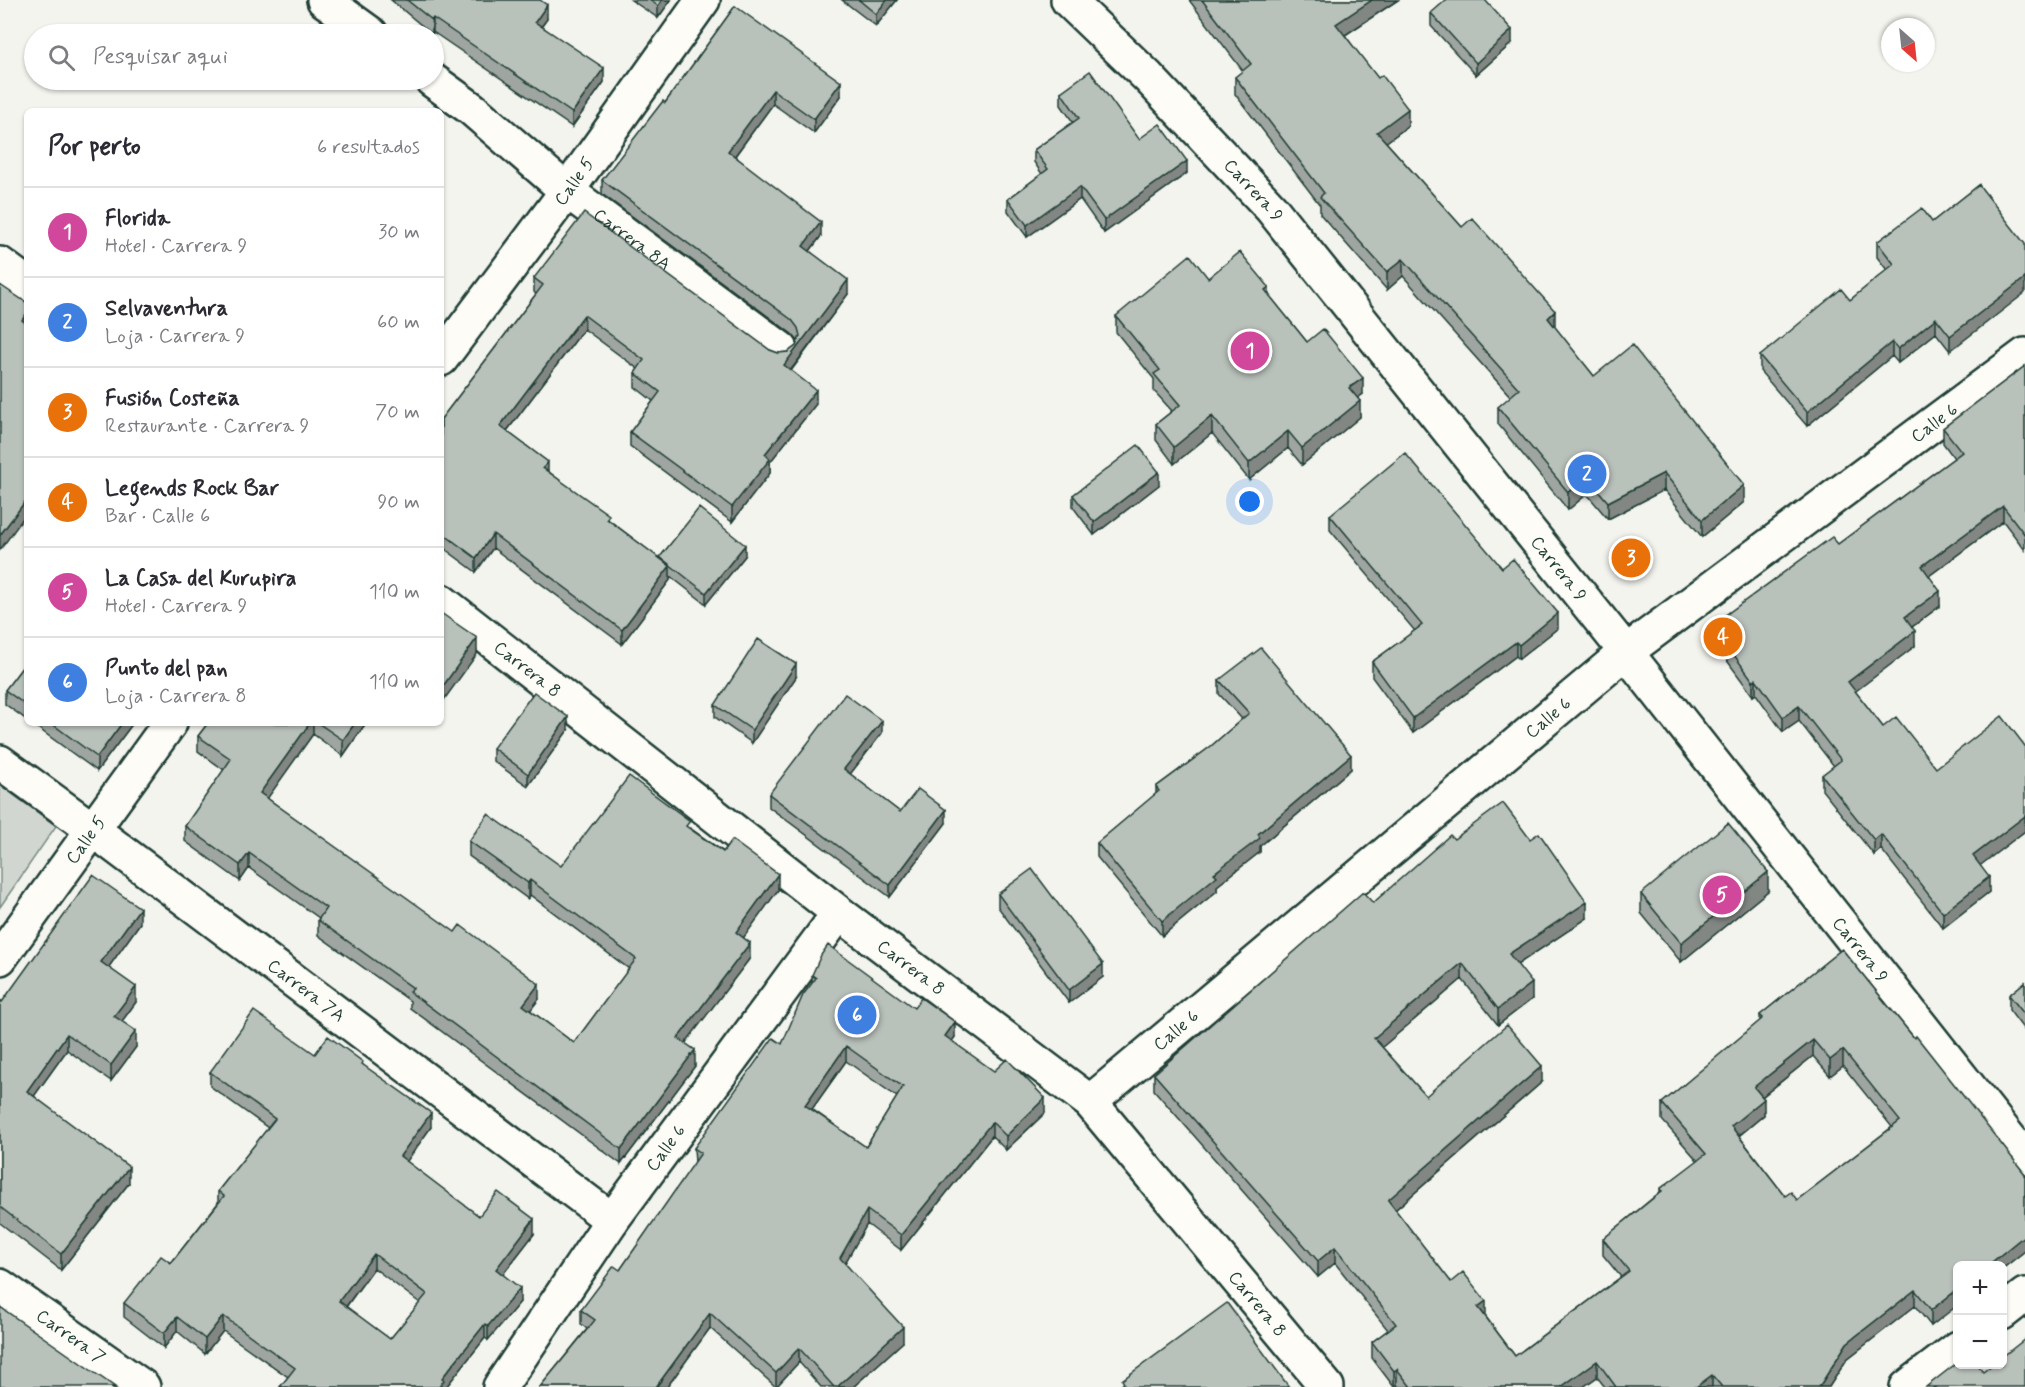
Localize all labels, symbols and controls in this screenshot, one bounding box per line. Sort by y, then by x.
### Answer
north arrow [1881,18,1935,72]
search box [24,24,444,90]
icon: search [45,41,78,74]
text: Pesquisar aqui [93,43,228,71]
text: Por perto [48,130,141,164]
text: 6 resultados [317,134,420,161]
street label: Calle 5 [549,153,600,211]
street label: Carrera 9 [1218,154,1288,227]
street label: Carrera 8A [588,203,675,277]
text: Florida [105,205,170,233]
text: 1 [63,219,72,246]
text: 30 m [378,219,420,246]
text: Hotel · Carrera 9 [105,233,247,260]
text: Selvaventura [105,295,228,323]
text: 2 [63,309,72,336]
text: 60 m [377,309,420,336]
text: Loja · Carrera 9 [105,323,245,350]
pin: 1 [1230,328,1270,374]
text: Fusión Costeña [105,385,240,413]
street label: Calle 6 [1906,398,1963,449]
text: 3 [63,399,72,426]
text: 70 m [375,399,420,426]
text: Restaurante · Carrera 9 [105,413,309,440]
pin: 2 [1568,452,1606,496]
text: Legends Rock Bar [105,475,279,503]
your location [1235,487,1264,516]
text: 4 [62,489,73,516]
text: 90 m [377,489,420,516]
text: Bar · Calle 6 [105,503,210,530]
street label: Carrera 9 [1525,531,1592,607]
pin: 3 [1612,536,1650,580]
text: La Casa del Kurupira [105,565,296,593]
text: 5 [62,579,74,606]
text: 110 m [369,579,420,606]
text: Hotel · Carrera 9 [105,593,247,620]
pin: 4 [1704,614,1742,660]
street label: Carrera 8 [488,636,565,703]
text: Punto del pan [105,655,228,683]
text: 6 [62,669,73,696]
text: 110 m [369,669,420,696]
text: Loja · Carrera 8 [105,683,247,710]
street label: Calle 6 [1521,692,1577,744]
street label: Calle 5 [61,811,112,869]
pin: 5 [1702,872,1742,918]
street label: Carrera 9 [1826,912,1893,988]
street label: Carrera 8 [872,935,949,1001]
street label: Carrera 7A [262,954,350,1028]
pin: 6 [838,992,876,1038]
street label: Calle 6 [1148,1005,1204,1057]
street label: Calle 6 [641,1120,692,1177]
map controls [1953,1261,2007,1369]
button: + [1953,1261,2007,1315]
street label: Carrera 8 [1222,1266,1291,1342]
street label: Carrera 7 [31,1304,110,1370]
button: − [1953,1315,2007,1369]

